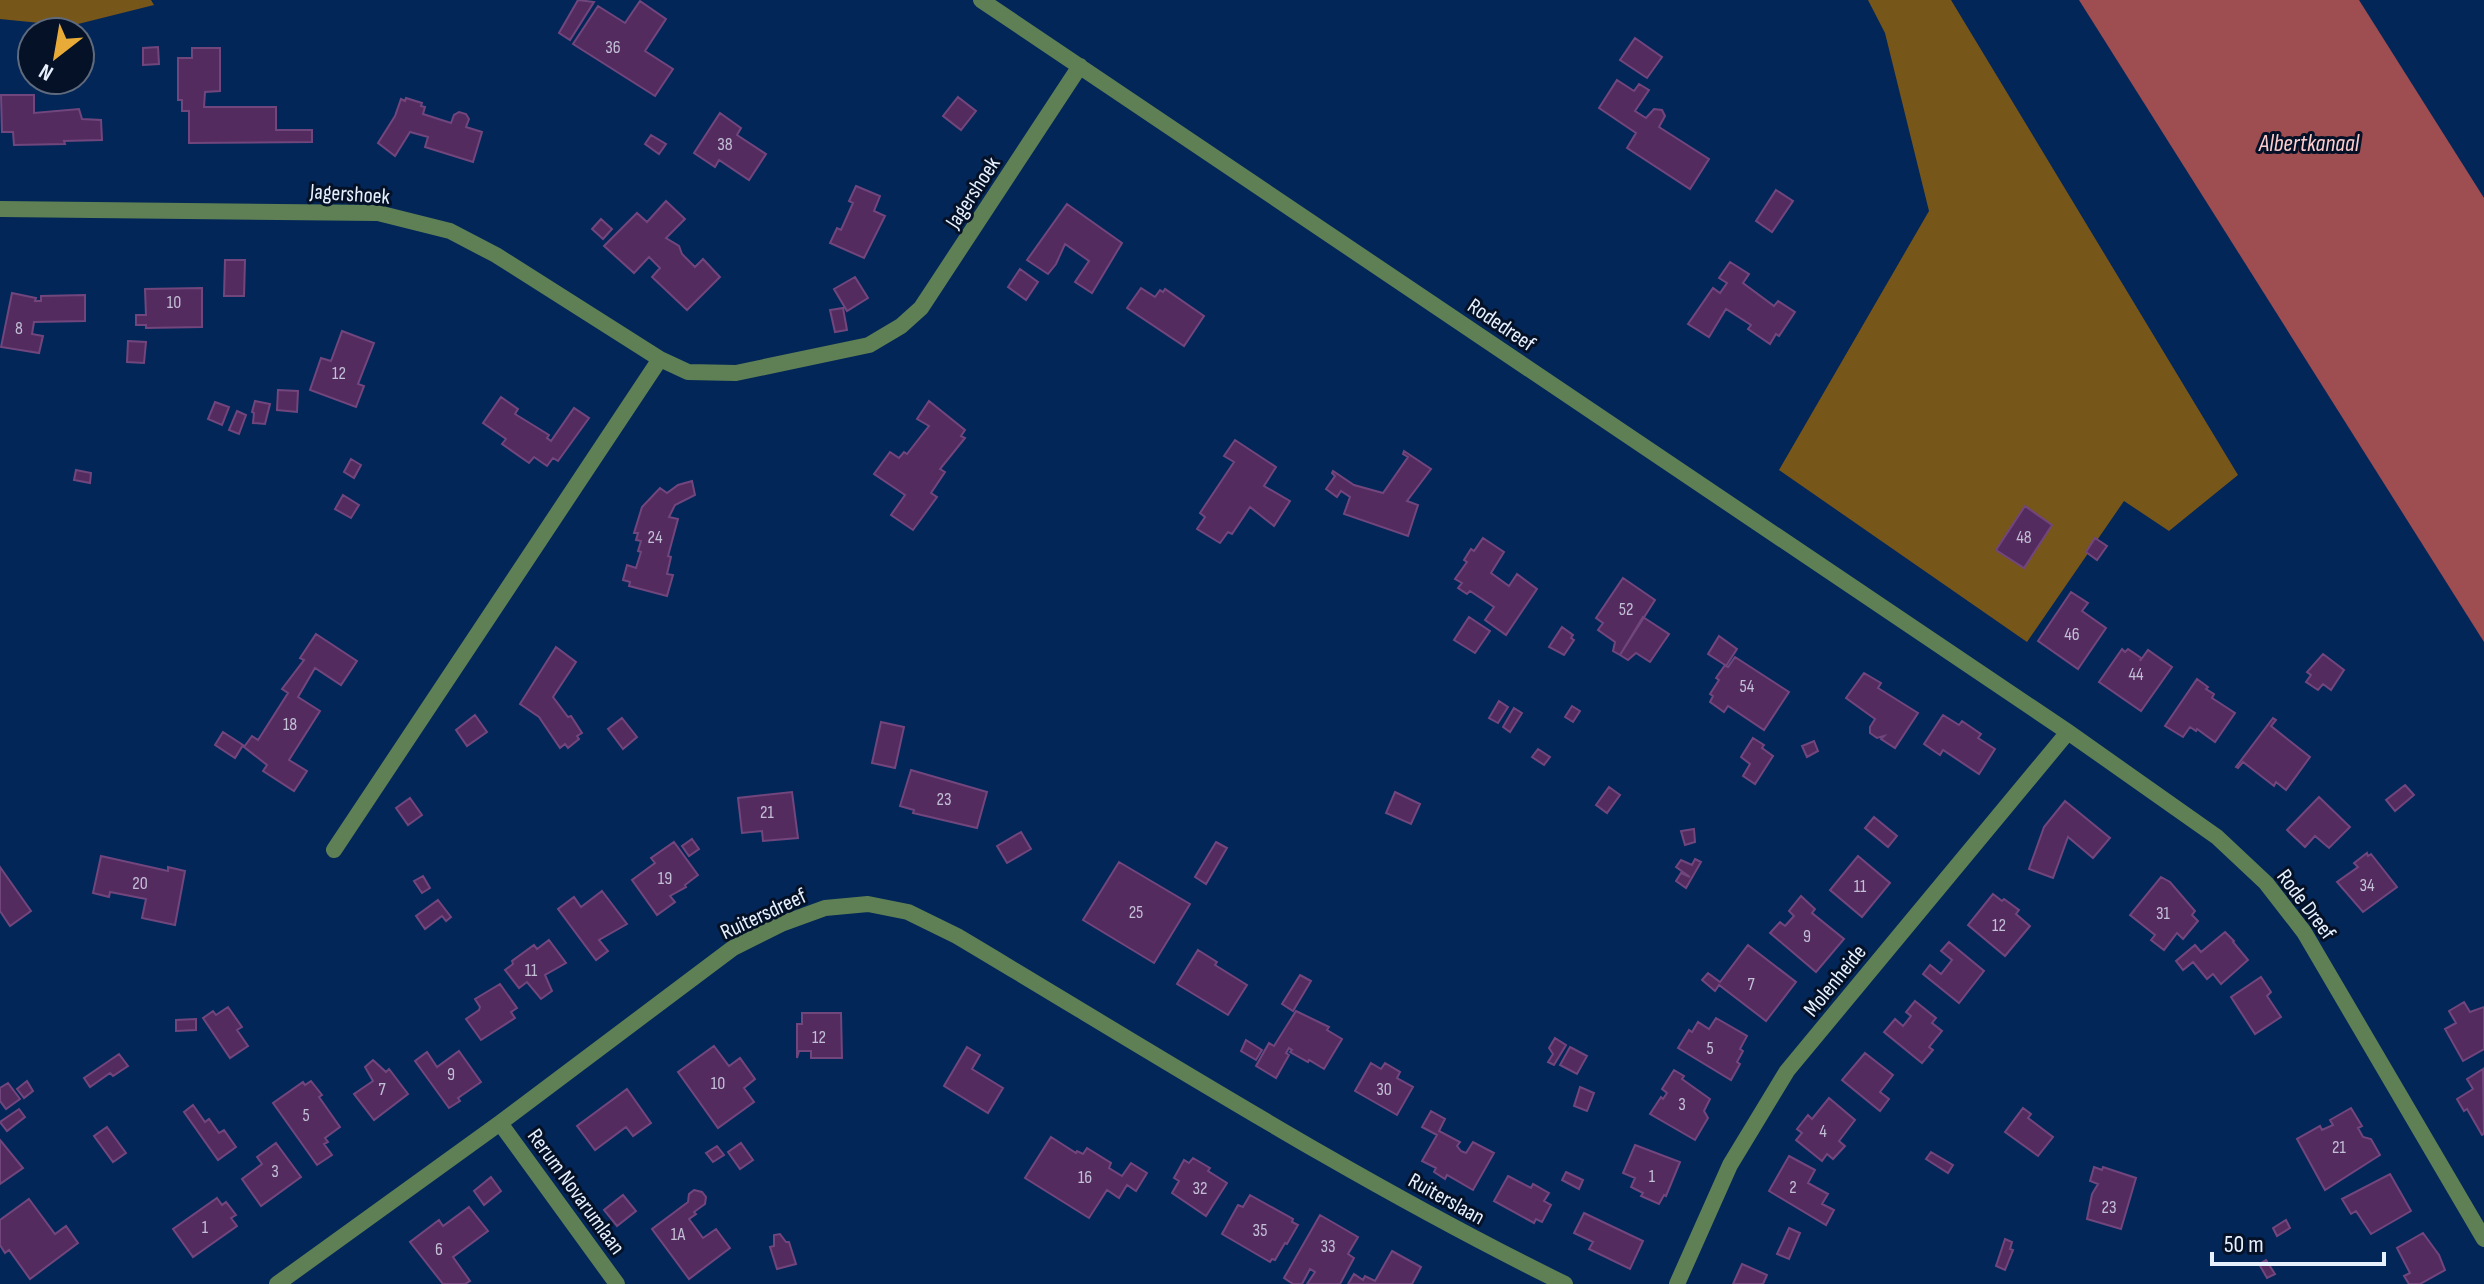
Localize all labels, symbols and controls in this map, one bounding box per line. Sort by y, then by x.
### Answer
north arrow [16,16,96,96]
house number: 36 [605,37,621,58]
text: N [34,57,58,86]
water label: Albertkanaal [2258,129,2360,158]
house number: 38 [717,134,733,155]
street label: Jagershoek [940,151,1007,235]
street label: Jagershoek [308,178,391,211]
house number: 10 [167,292,181,313]
street label: Rodedreef [1462,293,1541,358]
house number: 8 [15,318,23,339]
house number: 12 [332,363,346,384]
house number: 24 [648,527,663,548]
house number: 48 [2016,527,2032,548]
house number: 52 [1619,599,1633,620]
house number: 46 [2064,624,2080,645]
house number: 44 [2128,664,2144,685]
house number: 54 [1740,676,1755,697]
house number: 18 [283,714,297,735]
house number: 23 [937,789,952,810]
house number: 21 [760,802,775,823]
street label: Rode Dreef [2271,864,2341,946]
house number: 19 [658,868,672,889]
house number: 20 [132,873,148,894]
house number: 34 [2359,875,2375,896]
house number: 11 [1854,876,1867,897]
street label: Ruitersdreef [716,882,812,946]
house number: 25 [1129,902,1143,923]
house number: 31 [2156,903,2171,924]
house number: 12 [1992,915,2006,936]
house number: 9 [1803,926,1811,947]
street label: Molenheide [1798,939,1872,1022]
house number: 11 [525,960,538,981]
house number: 7 [1747,974,1755,995]
house number: 12 [812,1027,826,1048]
house number: 5 [1706,1038,1714,1059]
house number: 9 [447,1064,455,1085]
house number: 10 [711,1073,725,1094]
house number: 7 [378,1079,386,1100]
house number: 30 [1376,1079,1392,1100]
house number: 3 [1678,1094,1686,1115]
house number: 5 [302,1105,310,1126]
house number: 4 [1819,1121,1827,1142]
street label: Rerum Novarumlaan [521,1124,630,1260]
house number: 21 [2332,1137,2347,1158]
house number: 3 [271,1161,279,1182]
house number: 1 [1649,1166,1656,1187]
house number: 16 [1078,1167,1092,1188]
street label: Ruiterslaan [1403,1167,1489,1231]
house number: 2 [1789,1177,1797,1198]
house number: 32 [1193,1178,1207,1199]
house number: 23 [2102,1197,2117,1218]
scale bar [2212,1216,2384,1266]
house number: 1 [202,1217,209,1238]
house number: 35 [1253,1220,1267,1241]
house number: 1A [671,1224,685,1245]
text: 50 m [2224,1230,2264,1259]
house number: 33 [1320,1236,1336,1257]
house number: 6 [435,1239,443,1260]

